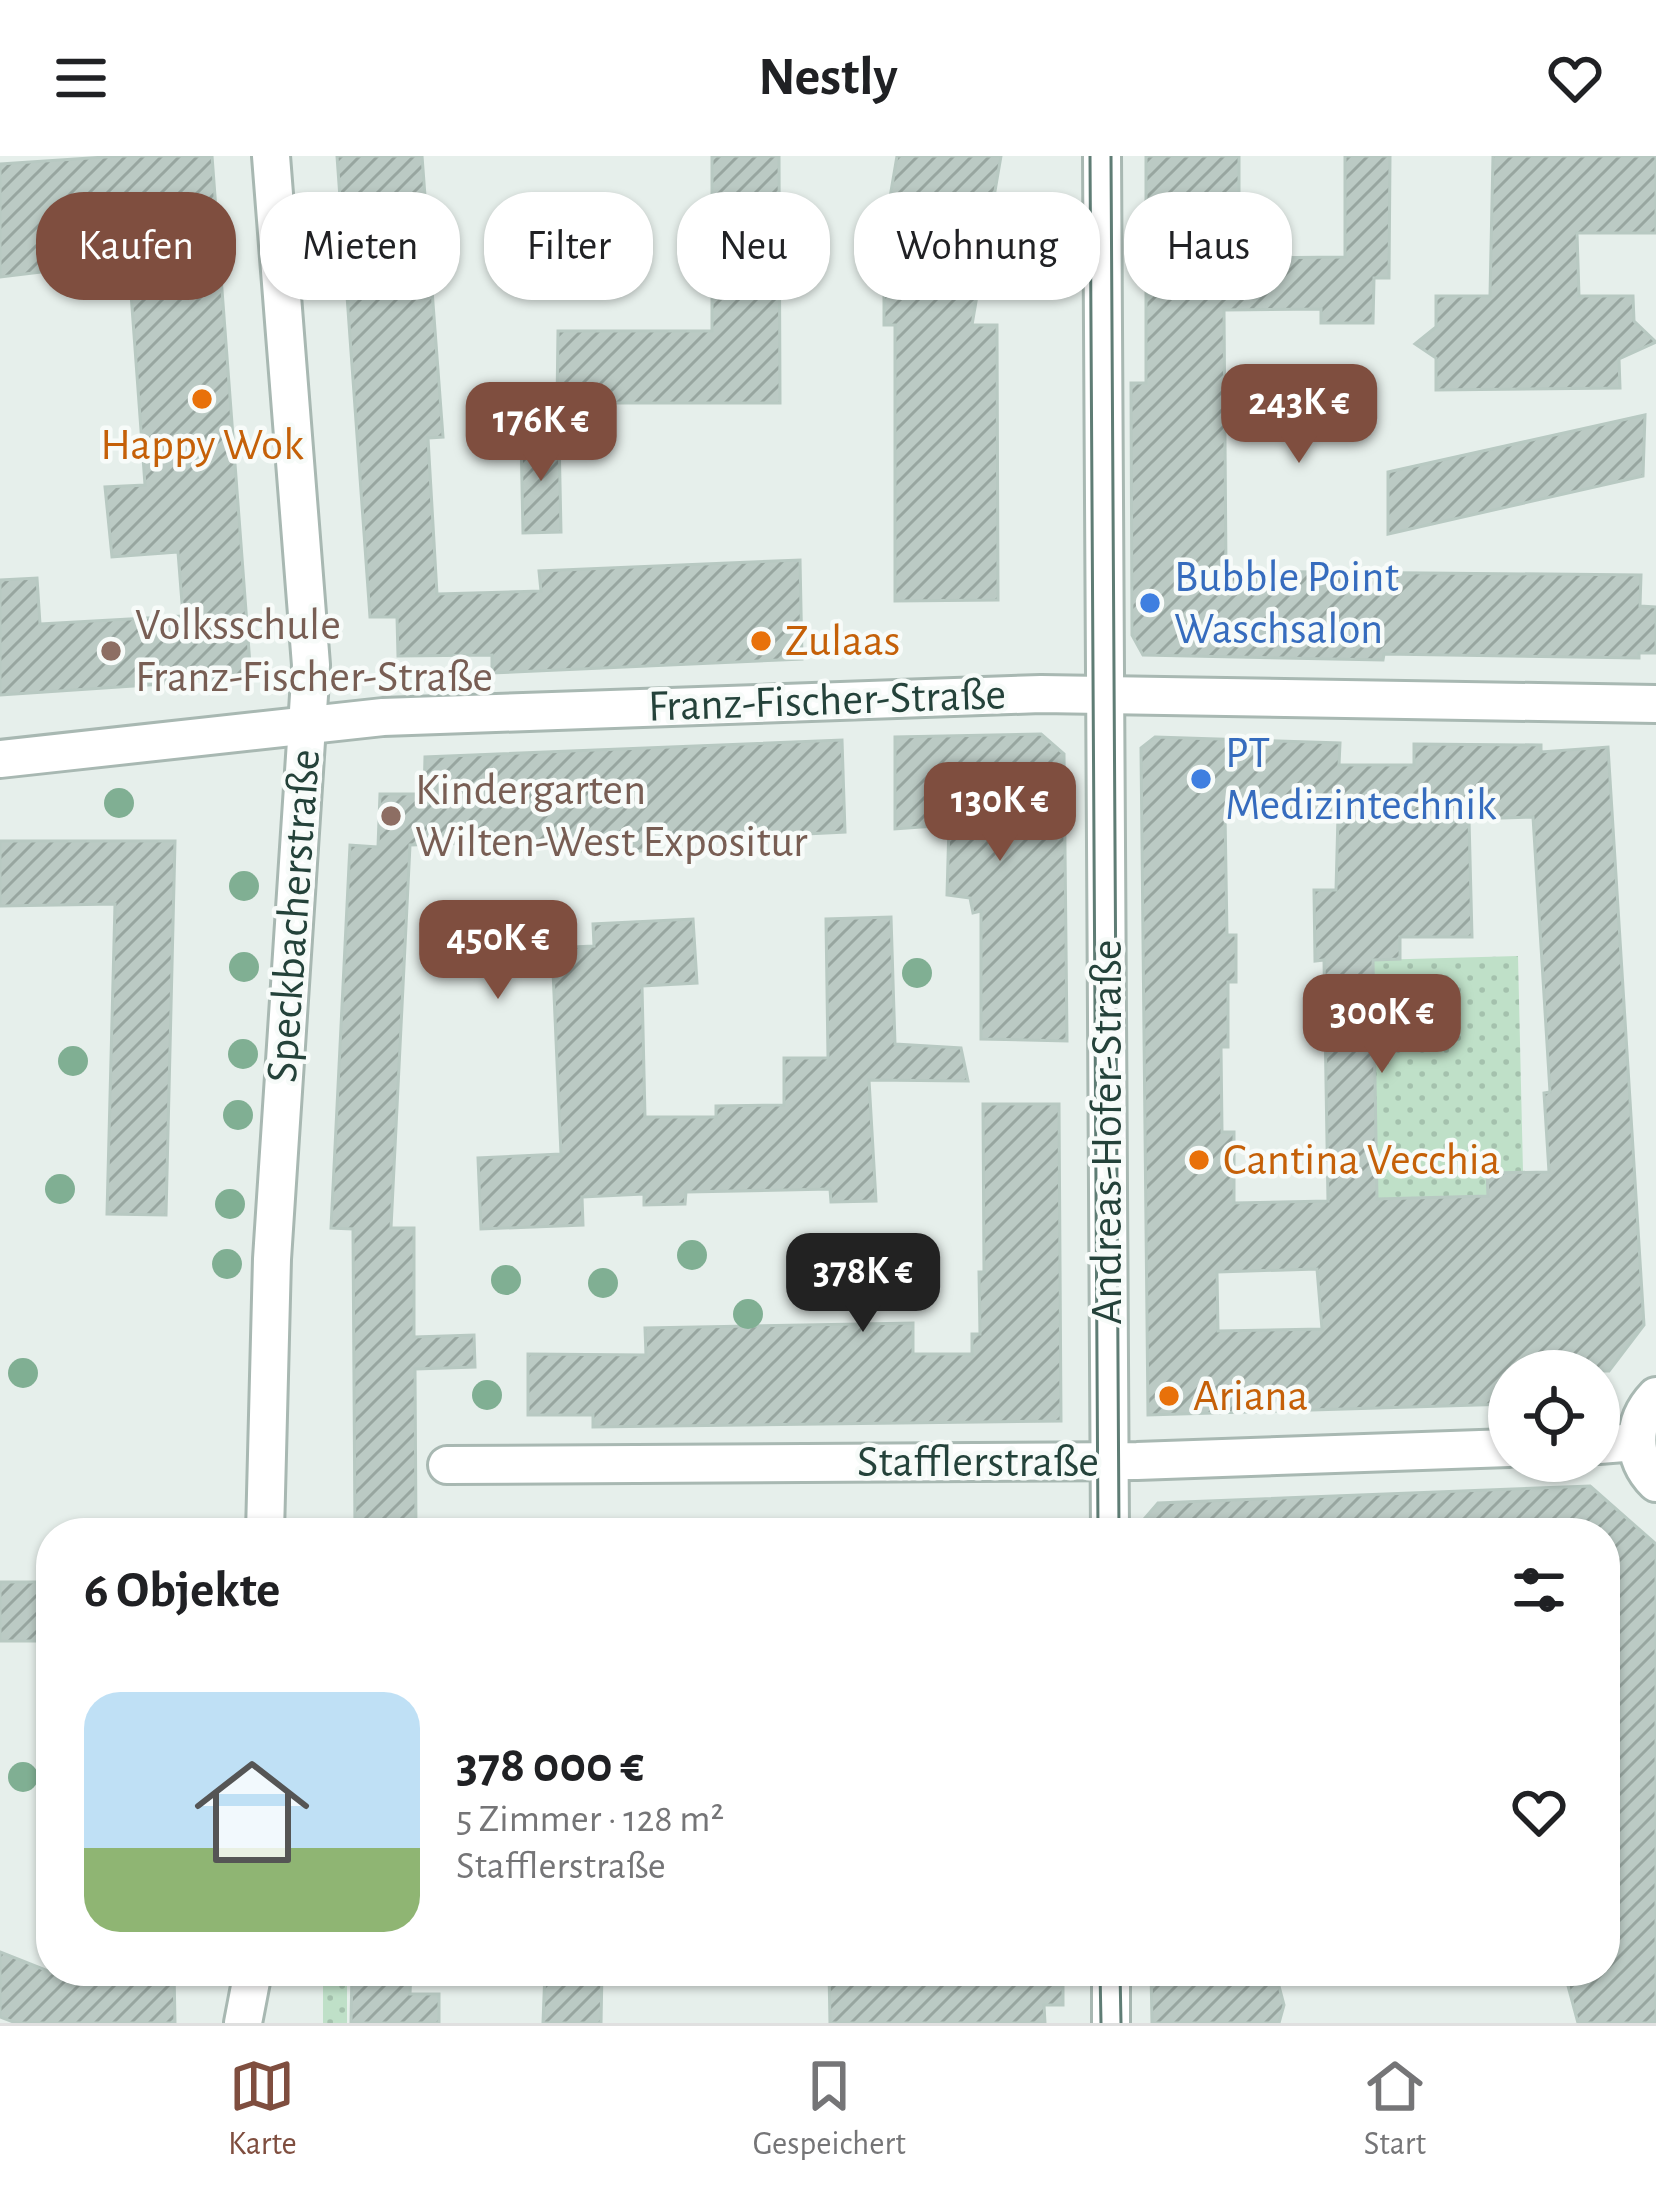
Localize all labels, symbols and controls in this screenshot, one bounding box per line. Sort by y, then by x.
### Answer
icon: menu [48,45,114,111]
icon: heart [1542,45,1608,111]
text: Nestly [758,51,898,105]
chip: Kaufen [36,192,236,300]
chip: Mieten [260,192,460,300]
chip: Filter [484,192,653,300]
chip: Neu [677,192,830,300]
chip: Wohnung [854,192,1100,300]
chip: Haus [1124,192,1292,300]
pin: 243K € [1201,364,1397,466]
pin: 176K € [443,382,639,484]
text: 243K € [1248,383,1350,422]
marker: Happy Wok [189,386,215,412]
text: 176K € [493,401,589,440]
place label: Happy Wok [100,423,304,468]
place label: Bubble Point Waschsalon [1174,555,1399,652]
marker: Bubble Point Waschsalon [1137,590,1163,616]
place label: Volksschule Franz-Fischer-Straße [135,603,493,700]
place label: Zulaas [785,619,900,664]
marker: Zulaas [748,628,774,654]
marker: Volksschule Franz-Fischer-Straße [98,638,124,664]
street label: Franz-Fischer-Straße [647,672,1007,730]
place label: PT Medizintechnik [1225,731,1497,828]
street label: Speckbacherstraße [260,748,328,1084]
pin: 130K € [902,762,1098,864]
marker: PT Medizintechnik [1188,766,1214,792]
place label: Kindergarten Wilten-West Expositur [415,768,808,865]
text: 130K € [951,781,1049,820]
marker: Kindergarten Wilten-West Expositur [378,803,404,829]
pin: 450K € [400,900,596,1002]
text: 450K € [446,919,550,958]
street label: Andreas-Hofer-Straße [1085,940,1130,1324]
pin: 300K € [1284,974,1480,1076]
text: 300K € [1330,993,1434,1032]
place label: Cantina Vecchia [1223,1138,1501,1183]
marker: Cantina Vecchia [1186,1147,1212,1173]
pin: 378K € [765,1233,961,1335]
text: 378K € [813,1252,913,1291]
map controls [1488,1350,1620,1482]
button: locate [1488,1350,1620,1482]
place label: Ariana [1193,1374,1308,1419]
marker: Ariana [1156,1383,1182,1409]
street label: Stafflerstraße [857,1440,1099,1485]
icon: filters [1506,1557,1572,1623]
text: 6 Objekte [84,1565,280,1616]
icon: home [180,1740,324,1884]
text: 378 000 € [456,1740,644,1791]
icon: heart [1506,1779,1572,1845]
text: 5 Zimmer · 128 m² [456,1800,724,1839]
text: Stafflerstraße [456,1847,666,1886]
tab: Karte [228,2053,297,2165]
tab: Gespeichert [753,2053,906,2165]
tab: Start [1362,2053,1428,2165]

